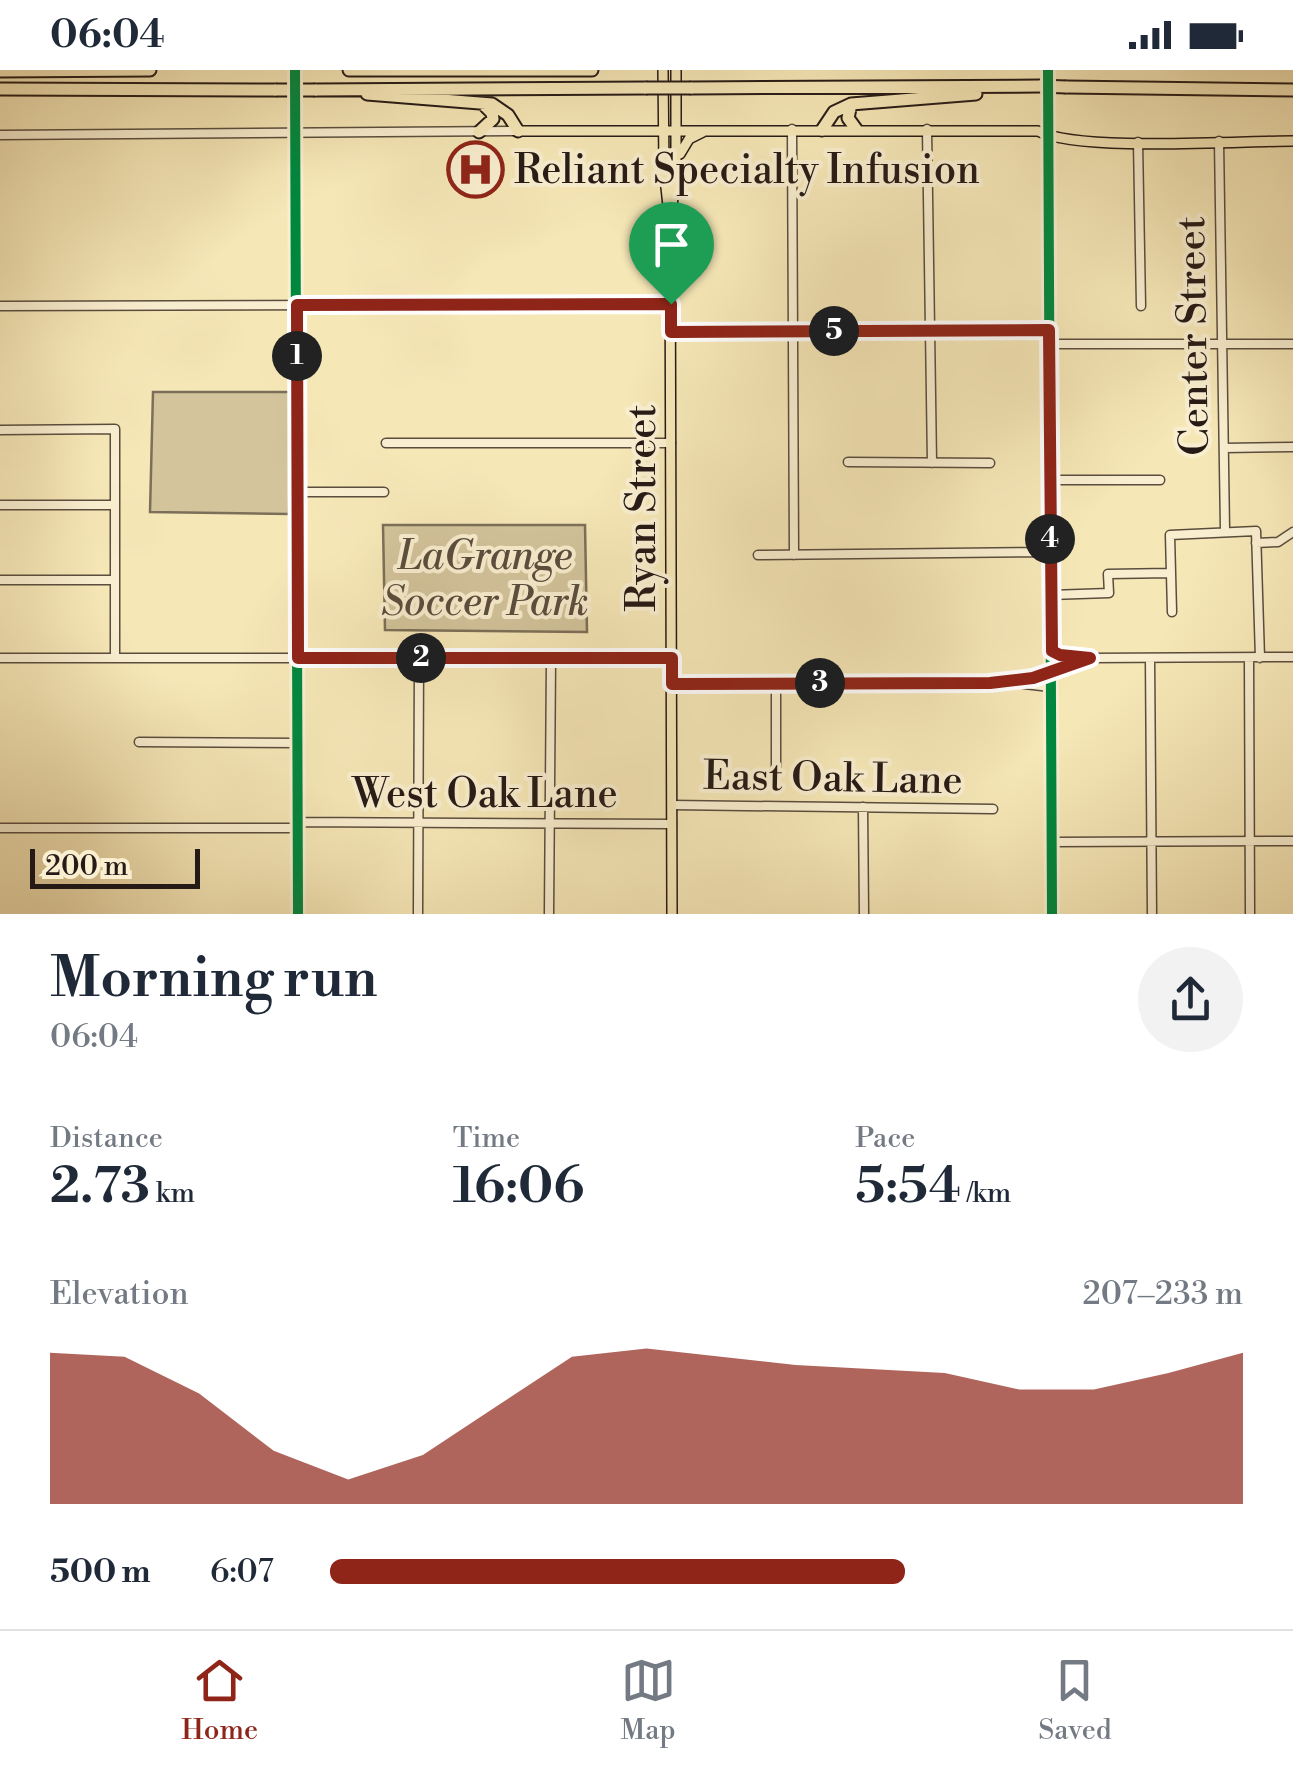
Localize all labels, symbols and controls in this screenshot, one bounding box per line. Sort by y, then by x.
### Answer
text: 06:04 [50,12,165,59]
hospital icon: Reliant Specialty Infusion [445,139,505,199]
place label: Reliant Specialty Infusion [514,146,980,197]
pin [629,202,714,305]
street label: Center Street [1167,216,1221,456]
icon: arrive [644,217,699,272]
pin: 5 [809,306,859,356]
text: 5 [825,313,843,348]
pin: 1 [272,331,322,381]
text: 1 [290,338,304,373]
street label: Ryan Street [618,404,669,612]
pin: 4 [1025,514,1075,564]
text: 4 [1041,521,1059,556]
park label: LaGrange Soccer Park [381,532,589,628]
pin: 2 [396,633,446,683]
text: 2 [412,640,430,675]
pin: 3 [795,658,845,708]
text: 3 [812,665,828,700]
street label: East Oak Lane [703,752,963,806]
street label: West Oak Lane [350,770,618,820]
scale bar [30,844,200,888]
text: 200 m [45,849,128,884]
text: Morning run [50,945,378,1014]
button: share [1138,947,1243,1052]
text: 06:04 [50,1017,138,1057]
text: Distance [50,1121,163,1156]
text: Time [453,1121,520,1156]
text: Pace [855,1121,915,1156]
text: 2.73 [50,1156,150,1218]
text: 16:06 [453,1156,584,1218]
text: 5:54 [855,1156,961,1218]
text: km [150,1176,195,1211]
text: /km [961,1176,1011,1211]
text: Elevation [50,1274,189,1314]
text: 207–233 m [1082,1274,1243,1314]
text: 500 m [50,1552,151,1592]
text: 6:07 [210,1552,274,1592]
tab: Home [181,1653,258,1748]
tab: Map [621,1653,676,1748]
tab: Saved [1038,1653,1112,1748]

